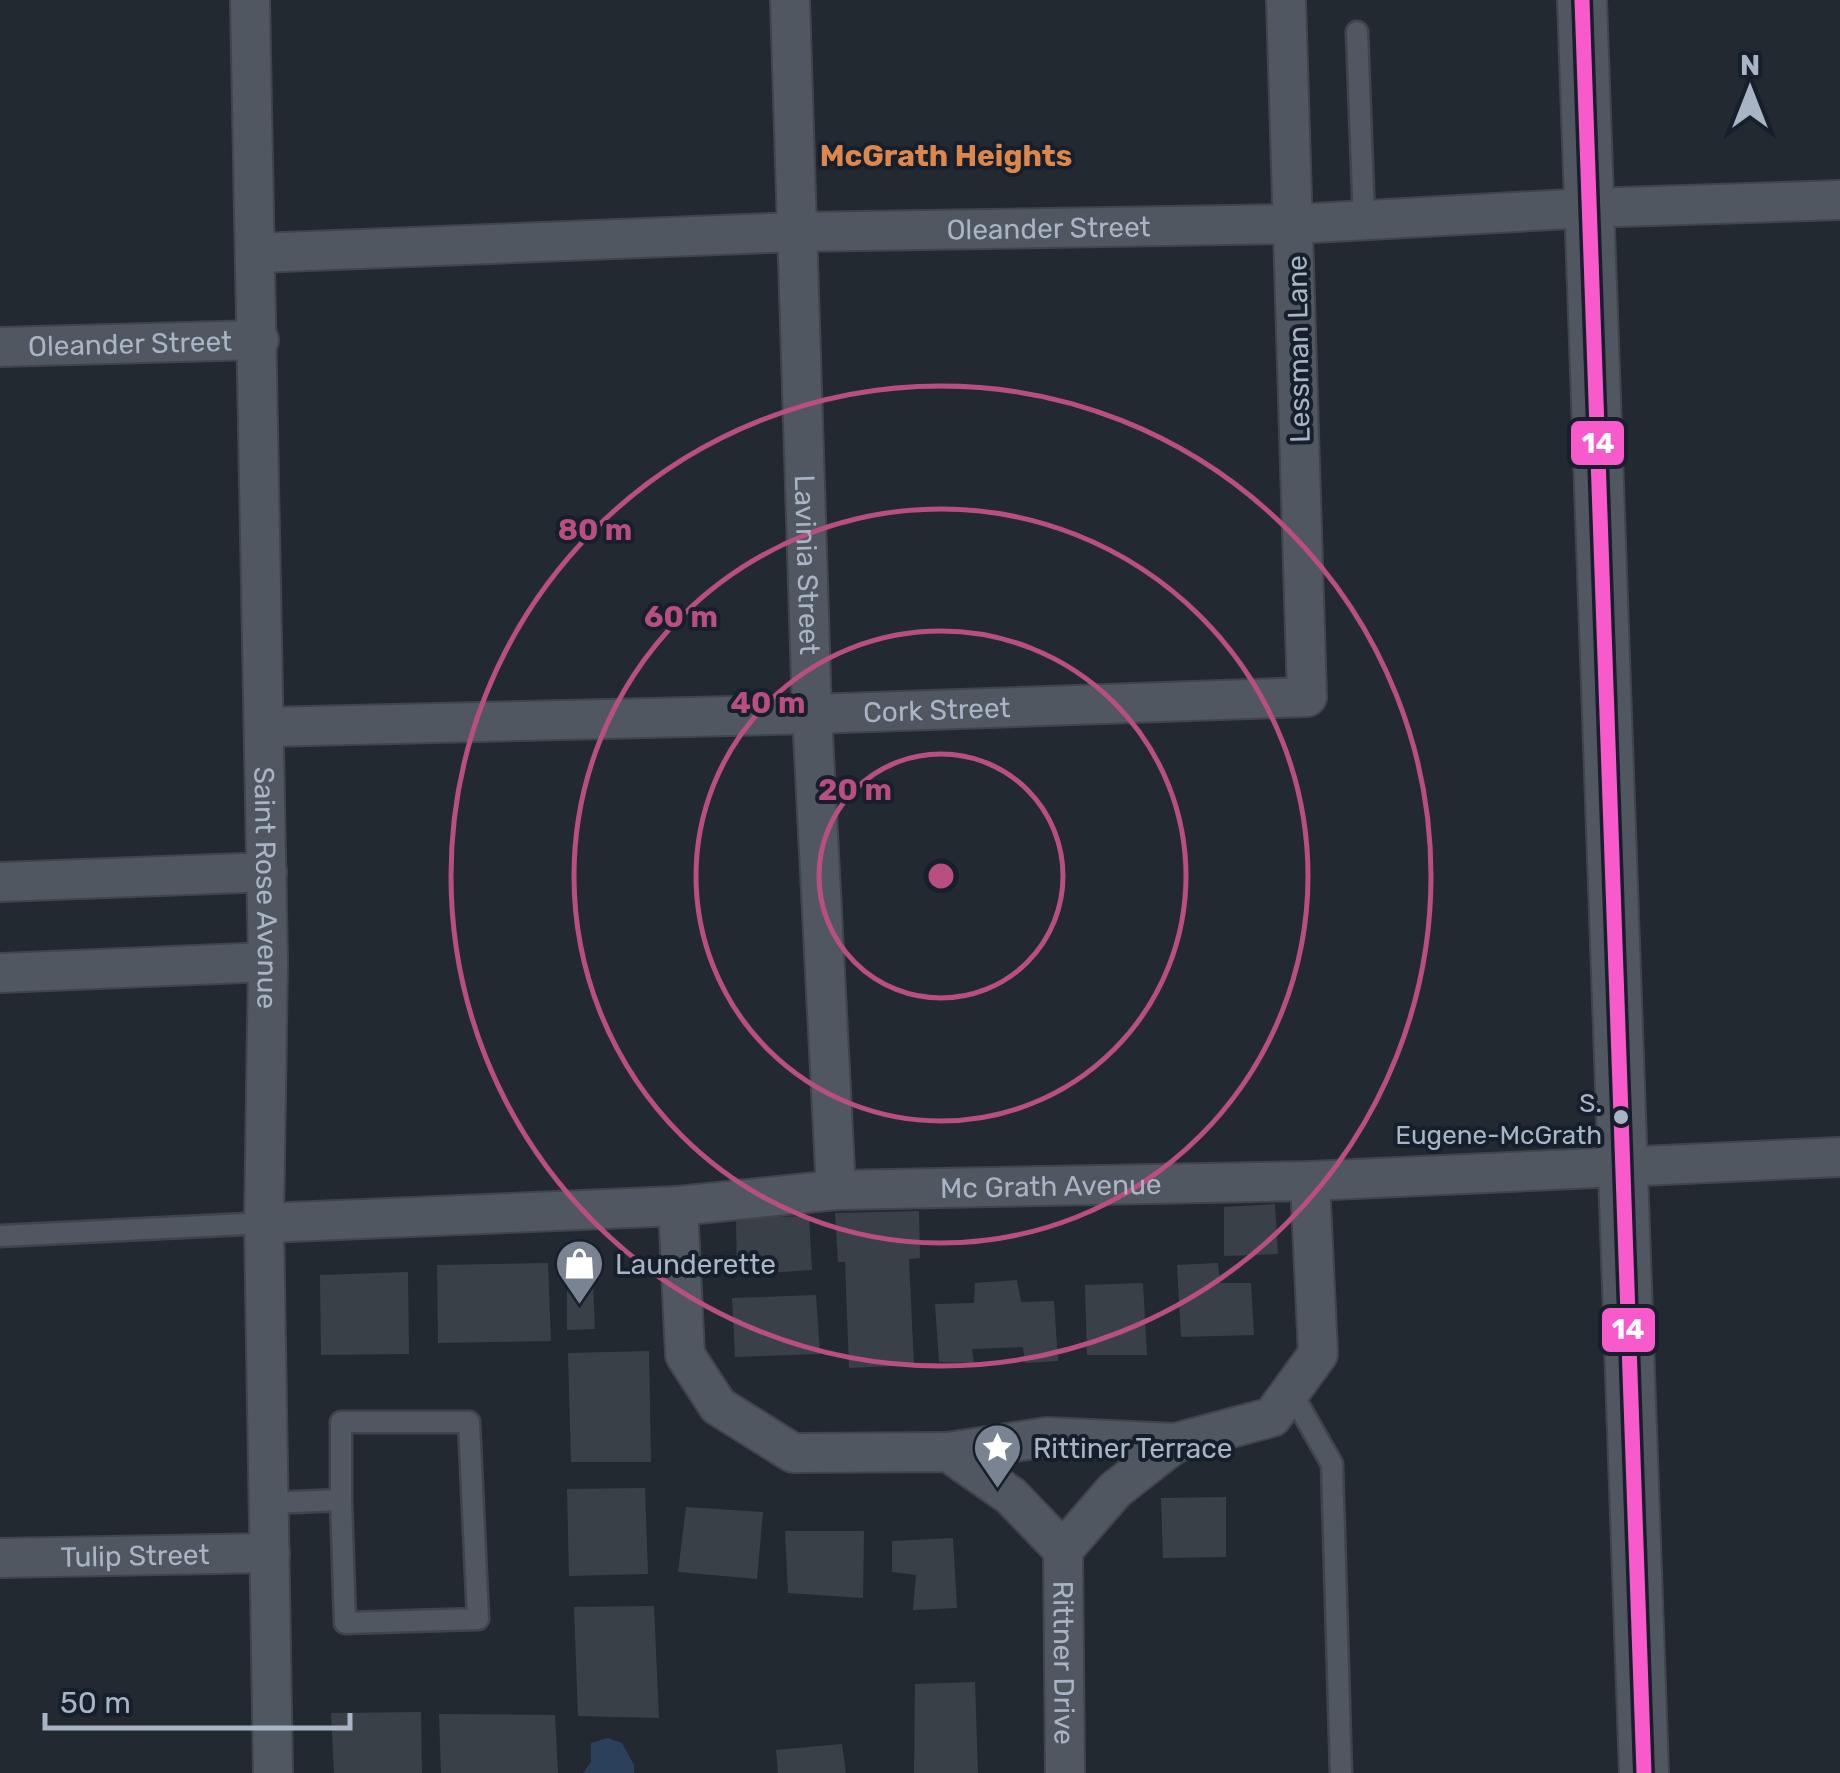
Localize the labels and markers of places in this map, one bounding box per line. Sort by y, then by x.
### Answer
centre of rings [923,858,959,894]
place label: S. Eugene-McGrath [1395,1088,1602,1151]
marker: S. Eugene-McGrath [1611,1107,1631,1127]
shop icon: Launderette [554,1238,606,1306]
place label: Launderette [615,1248,776,1281]
place icon: Rittiner Terrace [972,1422,1024,1490]
place label: Rittiner Terrace [1033,1432,1232,1465]

